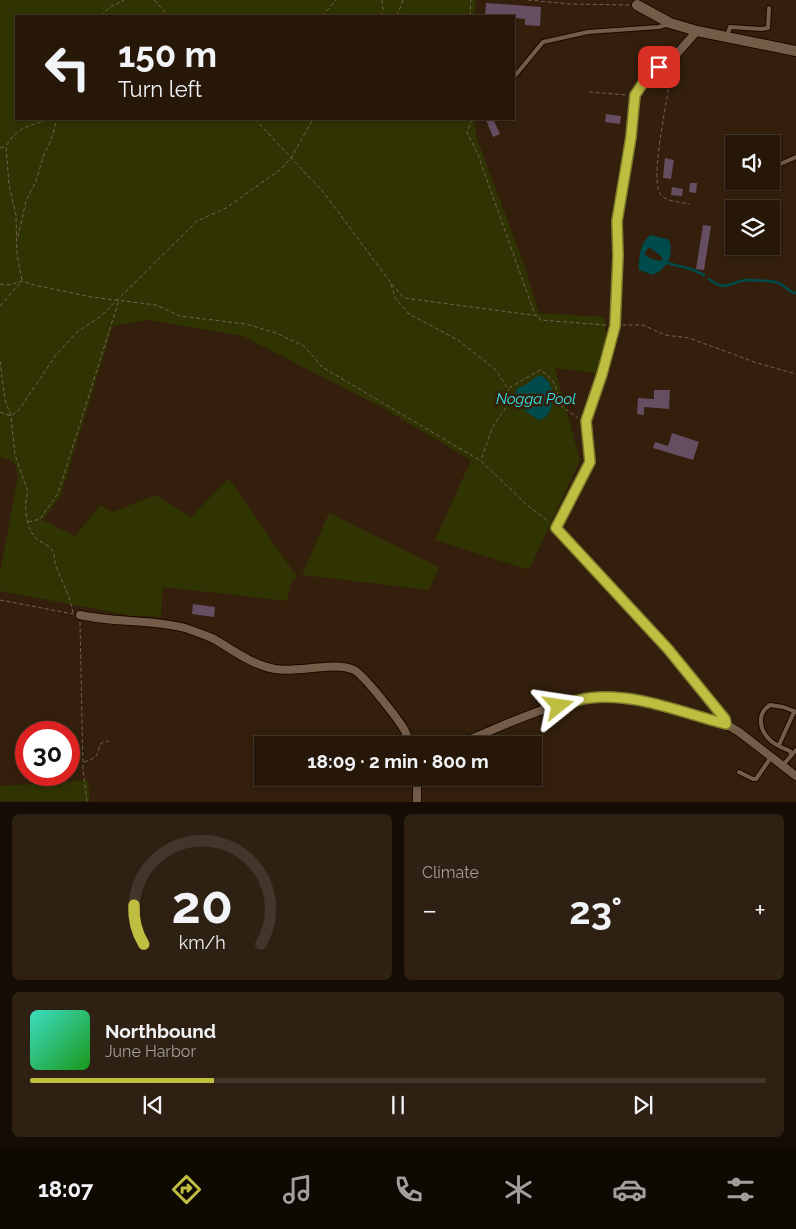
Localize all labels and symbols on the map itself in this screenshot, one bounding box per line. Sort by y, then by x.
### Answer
pin [638,46,680,88]
water label: Nogga Pool [496,390,576,408]
position arrow [532,679,584,731]
speed limit sign: 30 [15,721,80,786]

